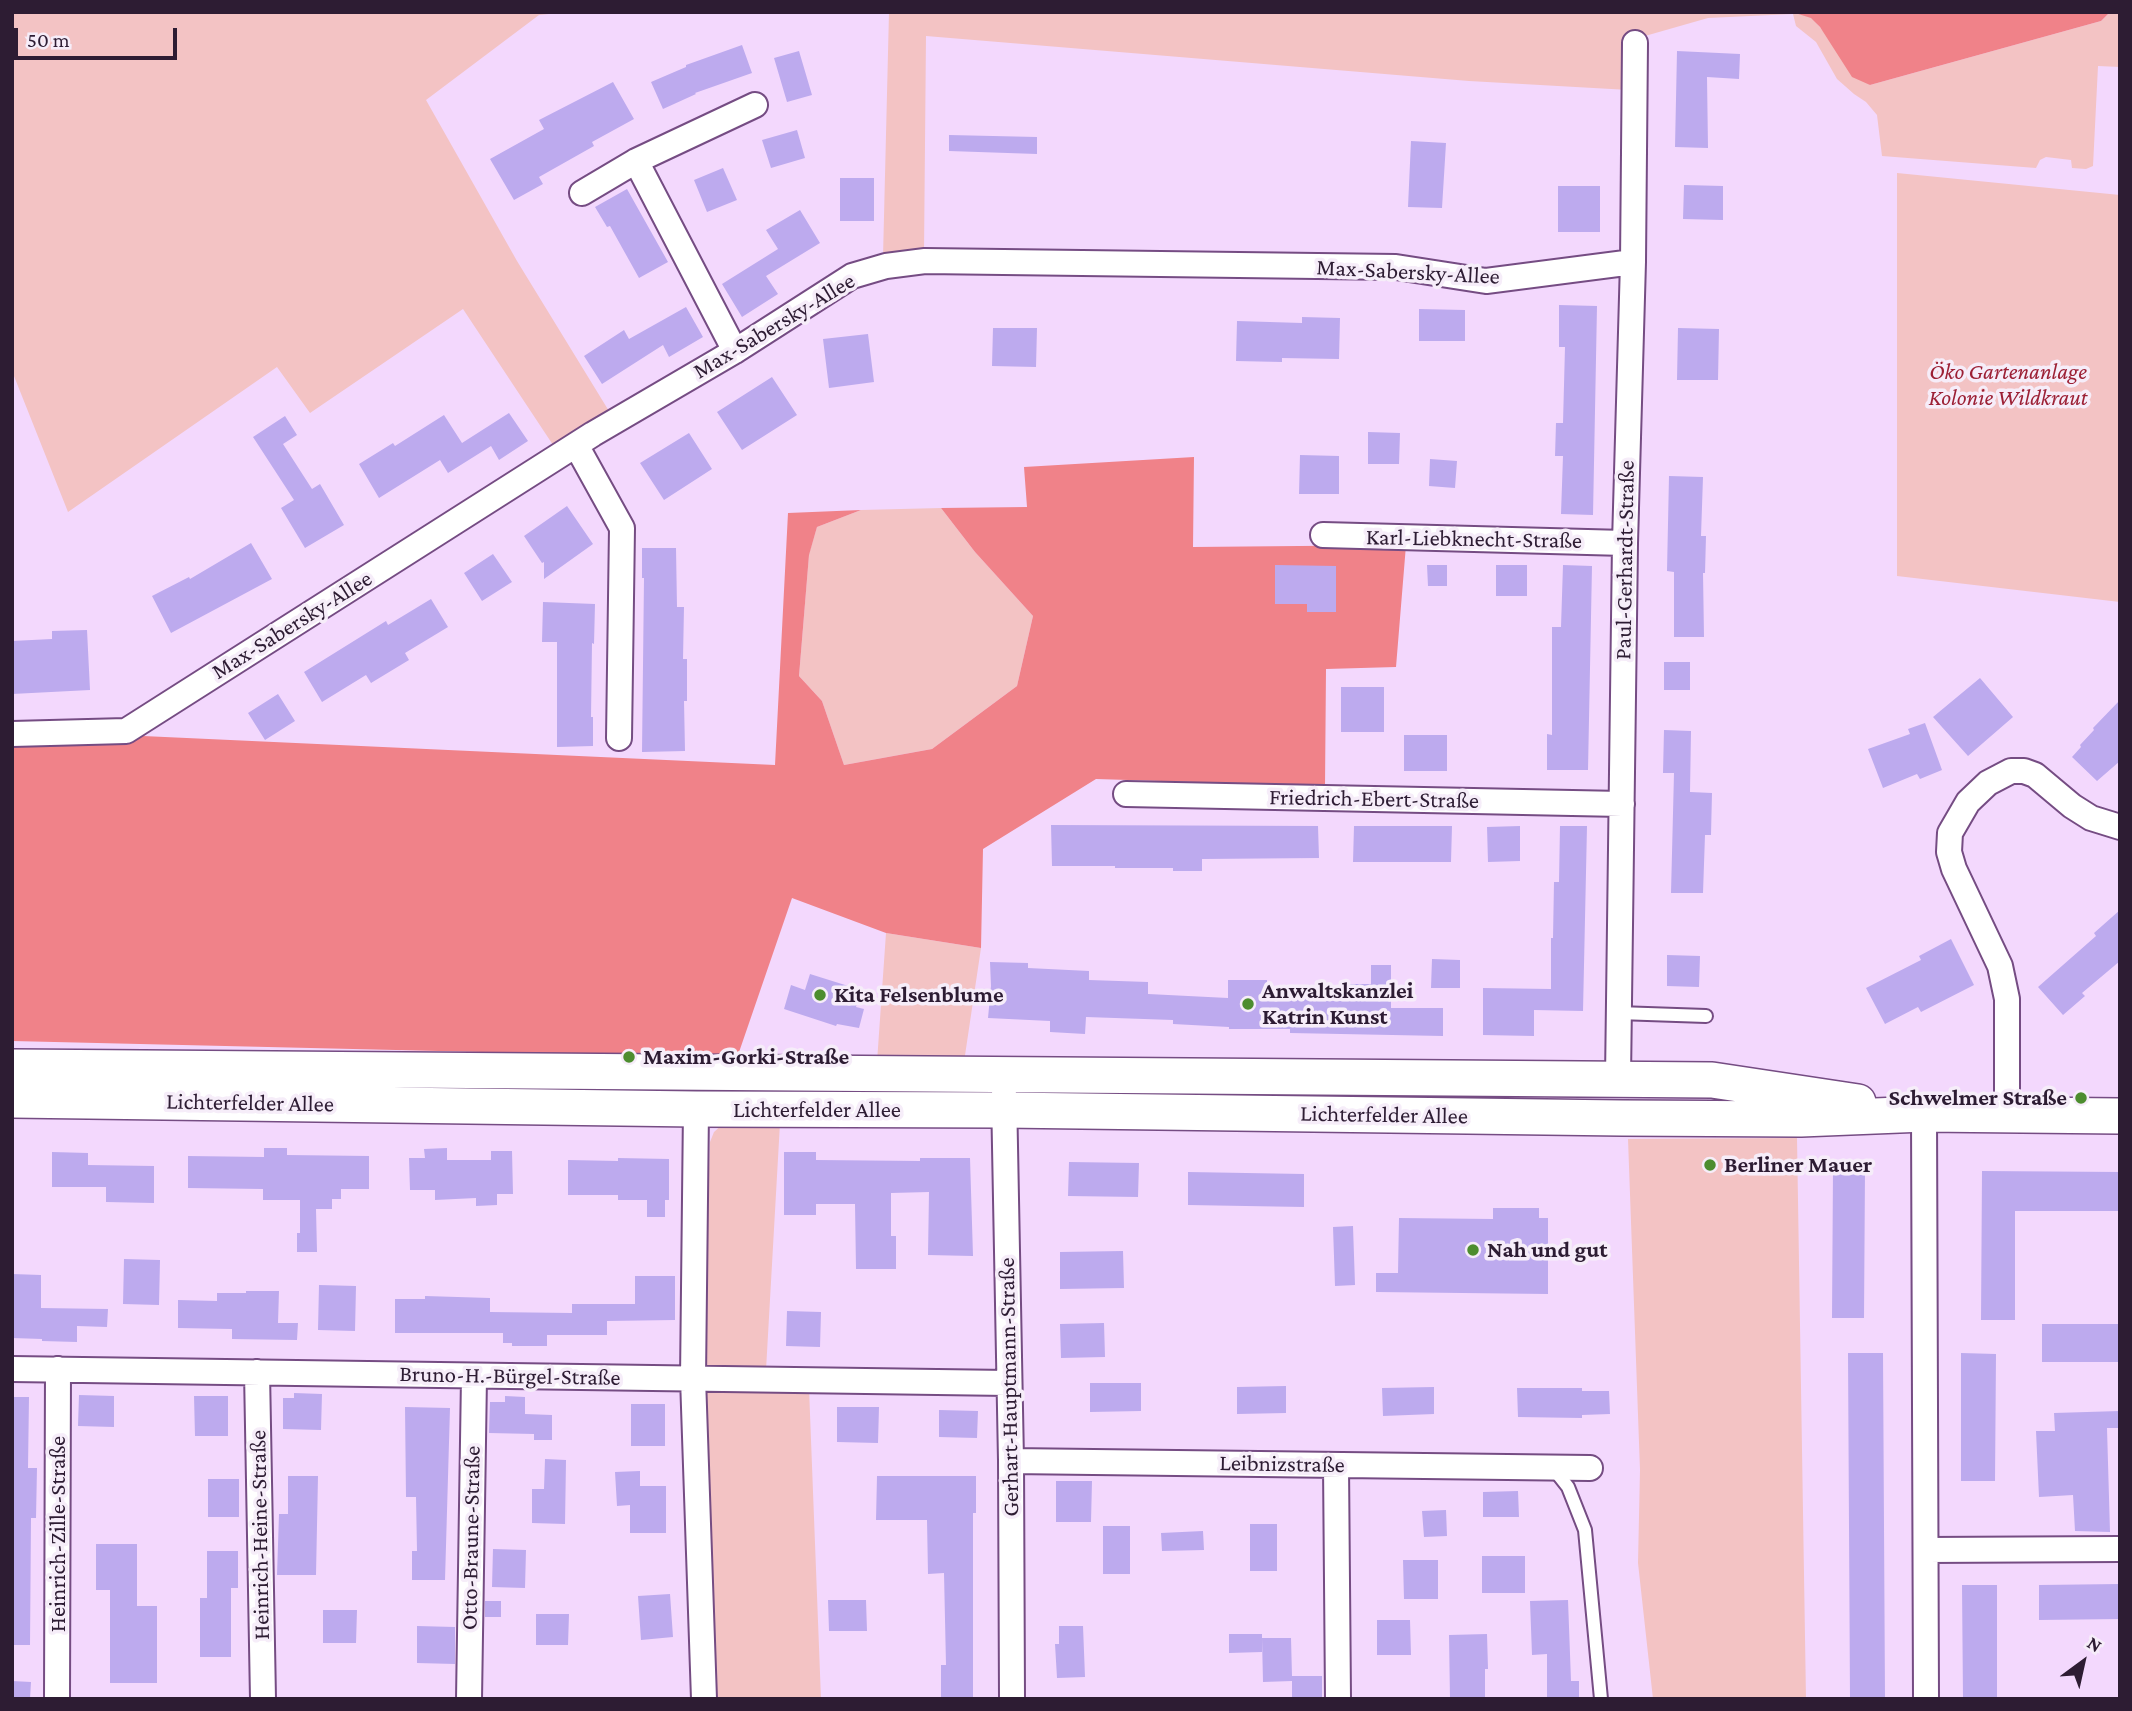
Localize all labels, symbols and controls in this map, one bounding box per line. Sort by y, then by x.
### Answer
scale bar [18,14,180,58]
text: 50 m [27,28,70,52]
street label: Max-Sabersky-Allee [1316,253,1500,291]
street label: Max-Sabersky-Allee [688,267,860,385]
park label: Öko Gartenanlage Kolonie Wildkraut [1928,358,2088,412]
street label: Paul-Gerhardt-Straße [1609,460,1641,660]
street label: Karl-Liebknecht-Straße [1366,523,1582,555]
street label: Max-Sabersky-Allee [207,565,377,685]
street label: Friedrich-Ebert-Straße [1269,783,1479,815]
place label: Anwaltskanzlei Katrin Kunst [1262,977,1413,1031]
place label: Kita Felsenblume [834,981,1004,1009]
marker: Kita Felsenblume [812,987,828,1003]
marker: Anwaltskanzlei Katrin Kunst [1240,996,1256,1012]
place label: Maxim-Gorki-Straße [643,1043,849,1071]
marker: Maxim-Gorki-Straße [621,1049,637,1065]
place label: Schwelmer Straße [1889,1084,2067,1112]
street label: Lichterfelder Allee [166,1088,334,1118]
marker: Schwelmer Straße [2073,1090,2089,1106]
street label: Lichterfelder Allee [733,1096,901,1124]
street label: Lichterfelder Allee [1300,1100,1468,1130]
place label: Berliner Mauer [1724,1151,1872,1179]
marker: Berliner Mauer [1702,1157,1718,1173]
place label: Nah und gut [1487,1236,1607,1264]
marker: Nah und gut [1465,1242,1481,1258]
street label: Gerhart-Hauptmann-Straße [993,1257,1025,1517]
street label: Bruno-H.-Bürgel-Straße [399,1360,621,1392]
street label: Heinrich-Heine-Straße [244,1430,276,1640]
street label: Heinrich-Zille-Straße [44,1436,72,1632]
street label: Otto-Braune-Straße [456,1446,486,1630]
street label: Leibnizstraße [1219,1449,1345,1479]
north arrow [2048,1627,2118,1697]
text: N [2084,1632,2106,1656]

